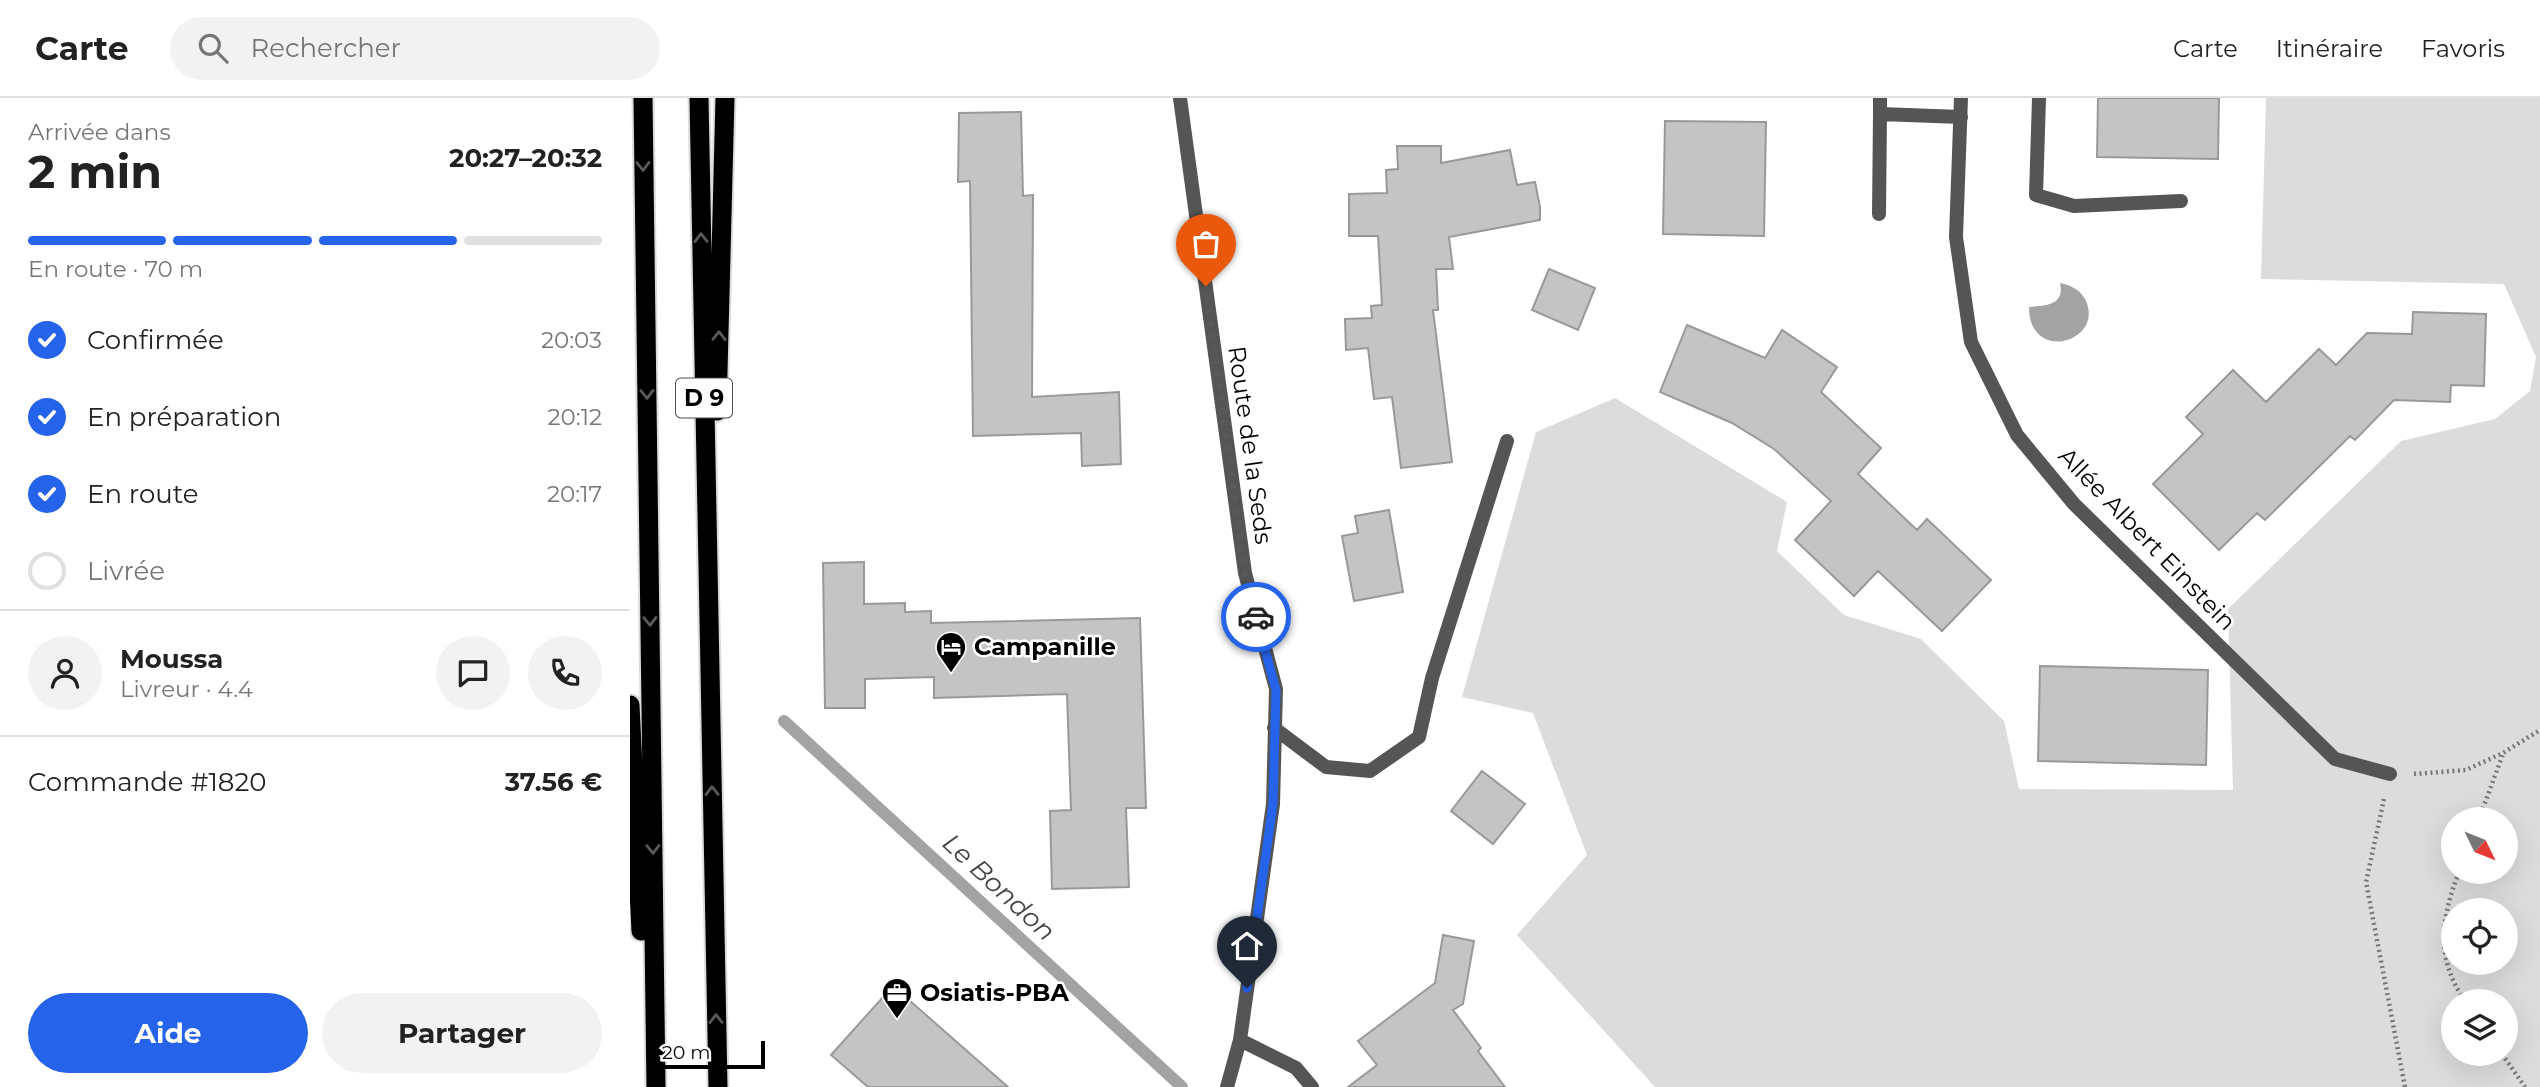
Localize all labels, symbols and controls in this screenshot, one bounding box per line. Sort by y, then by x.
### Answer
search box [170,17,660,80]
text: Carte [35,28,128,68]
icon: search [194,29,232,67]
text: Rechercher [250,32,401,64]
text: Carte [2173,34,2238,63]
text: Itinéraire [2276,34,2383,63]
text: Favoris [2421,34,2505,63]
text: Arrivée dans [28,118,171,146]
text: 20:27–20:32 [449,142,602,174]
text: 2 min [28,143,162,200]
one-way arrow [636,161,651,172]
pin [1176,214,1236,286]
icon: bag [1187,225,1225,263]
one-way arrow [694,233,709,244]
text: En route · 70 m [28,255,203,283]
icon: check [28,321,66,359]
text: Confirmée [87,324,224,356]
text: 20:03 [541,326,602,354]
one-way arrow [711,331,727,341]
street label: Route de la Seds [1222,344,1279,546]
road number: D 9 [676,378,732,418]
one-way arrow [639,388,654,399]
icon: check [28,398,66,436]
text: En préparation [87,401,281,433]
text: 20:12 [548,403,602,431]
street label: Allée Albert Einstein [2053,441,2242,636]
icon: check [28,475,66,513]
text: En route [87,478,198,510]
text: 20:17 [547,480,602,508]
text: Livrée [87,555,165,587]
courier [1221,582,1291,652]
icon: car [1237,598,1275,636]
one-way arrow [642,616,658,627]
hotel icon: Campanille [934,630,968,674]
place label: Campanille [974,632,1116,661]
button: person [28,636,102,710]
button: chat [436,636,510,710]
button: phone [528,636,602,710]
text: Moussa [120,643,223,675]
text: Livreur · 4.4 [120,675,253,703]
text: Commande #1820 [28,766,266,798]
text: 37.56 € [505,766,602,798]
one-way arrow [704,786,720,796]
north arrow [2441,807,2518,884]
map controls [2441,807,2518,1066]
water label: Le Bondon [936,827,1062,947]
one-way arrow [645,844,661,854]
button: locate [2441,898,2518,975]
pin [1217,916,1277,988]
icon: home [1228,927,1266,965]
office icon: Osiatis-PBA [880,976,914,1020]
place label: Osiatis-PBA [920,978,1069,1007]
button: layers [2441,989,2518,1066]
button: Aide [28,993,308,1073]
button: Partager [322,993,602,1073]
one-way arrow [708,1013,724,1024]
scale bar [651,1038,765,1070]
text: 20 m [662,1041,710,1064]

